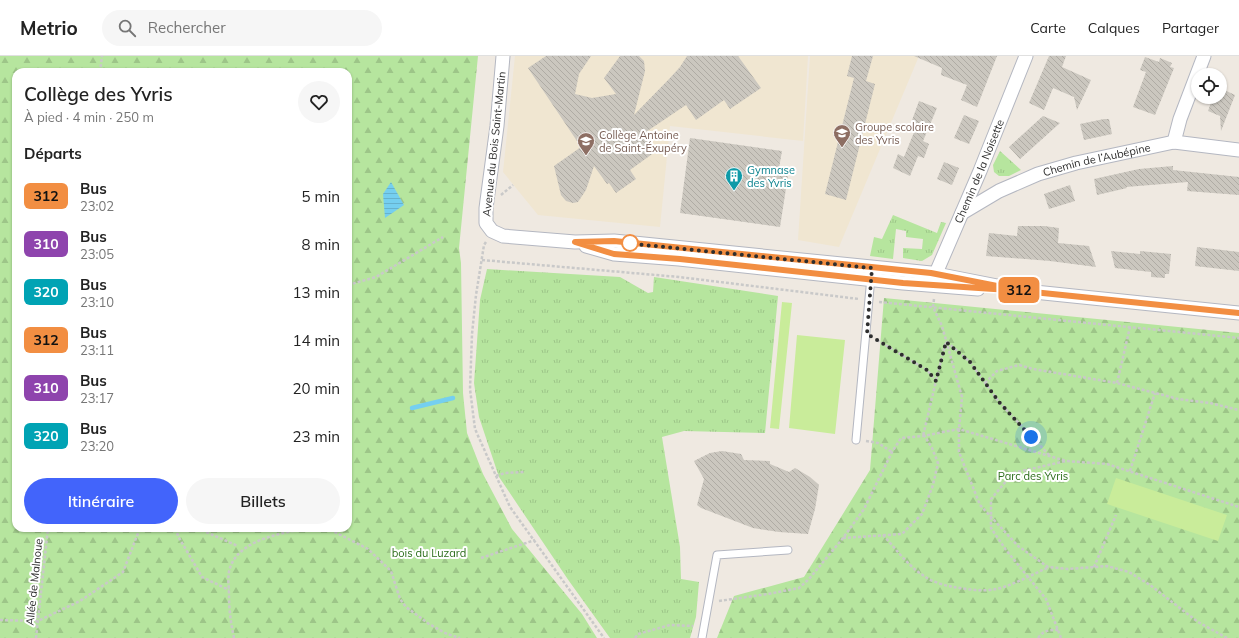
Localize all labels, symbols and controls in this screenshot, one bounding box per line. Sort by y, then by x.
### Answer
search box [102,10,382,46]
text: Metrio [20,16,78,40]
icon: search [116,17,138,39]
text: Rechercher [148,18,226,37]
text: Carte [1030,19,1066,37]
text: Calques [1088,19,1140,37]
text: Partager [1162,19,1219,37]
map controls [1191,68,1227,104]
button: locate [1191,68,1227,104]
street label: Avenue du Bois Saint-Martin [479,71,509,217]
button: heart [298,81,340,123]
text: Collège des Yvris [24,82,173,106]
text: À pied · 4 min · 250 m [24,109,154,125]
street label: Chemin de la Noisette [951,117,1007,225]
place label: Groupe scolaire des Yvris [855,120,934,147]
school or university icon: Groupe scolaire des Yvris [832,123,852,148]
place label: Collège Antoine de Saint-Éxupéry [599,128,687,155]
school or university icon: Collège Antoine de Saint-Éxupéry [576,131,596,156]
street label: Chemin de l’Aubépine [1041,140,1152,179]
text: Départs [24,144,82,163]
place label: Gymnase des Yvris [747,163,795,190]
building icon: Gymnase des Yvris [724,166,744,191]
text: Bus [80,179,107,198]
text: 312 [33,187,59,205]
text: 5 min [302,187,340,206]
text: 23:02 [80,198,114,214]
text: Bus [80,227,107,246]
unlabelled marker [621,234,639,252]
text: 310 [33,235,59,253]
text: 8 min [302,235,340,254]
text: 23:05 [80,246,114,262]
text: Bus [80,275,107,294]
line badge: 312 [996,277,1042,303]
text: 312 [1006,281,1032,299]
text: 320 [33,283,59,301]
text: 13 min [293,283,340,302]
text: 23:10 [80,294,114,310]
text: Bus [80,323,107,342]
text: 312 [33,331,59,349]
text: 14 min [293,331,340,350]
text: 23:11 [80,342,114,358]
text: Bus [80,371,107,390]
text: 310 [33,379,59,397]
text: 20 min [293,379,340,398]
text: 23:17 [80,390,114,406]
text: Bus [80,419,107,438]
text: 320 [33,427,59,445]
text: 23 min [293,427,340,446]
your location [1021,427,1041,447]
text: 23:20 [80,438,114,454]
park label: Parc des Yvris [998,469,1068,483]
button: Itinéraire [24,478,178,524]
button: Billets [186,478,340,524]
street label: Allée de Malnoue [22,538,46,626]
park label: bois du Luzard [392,546,466,560]

